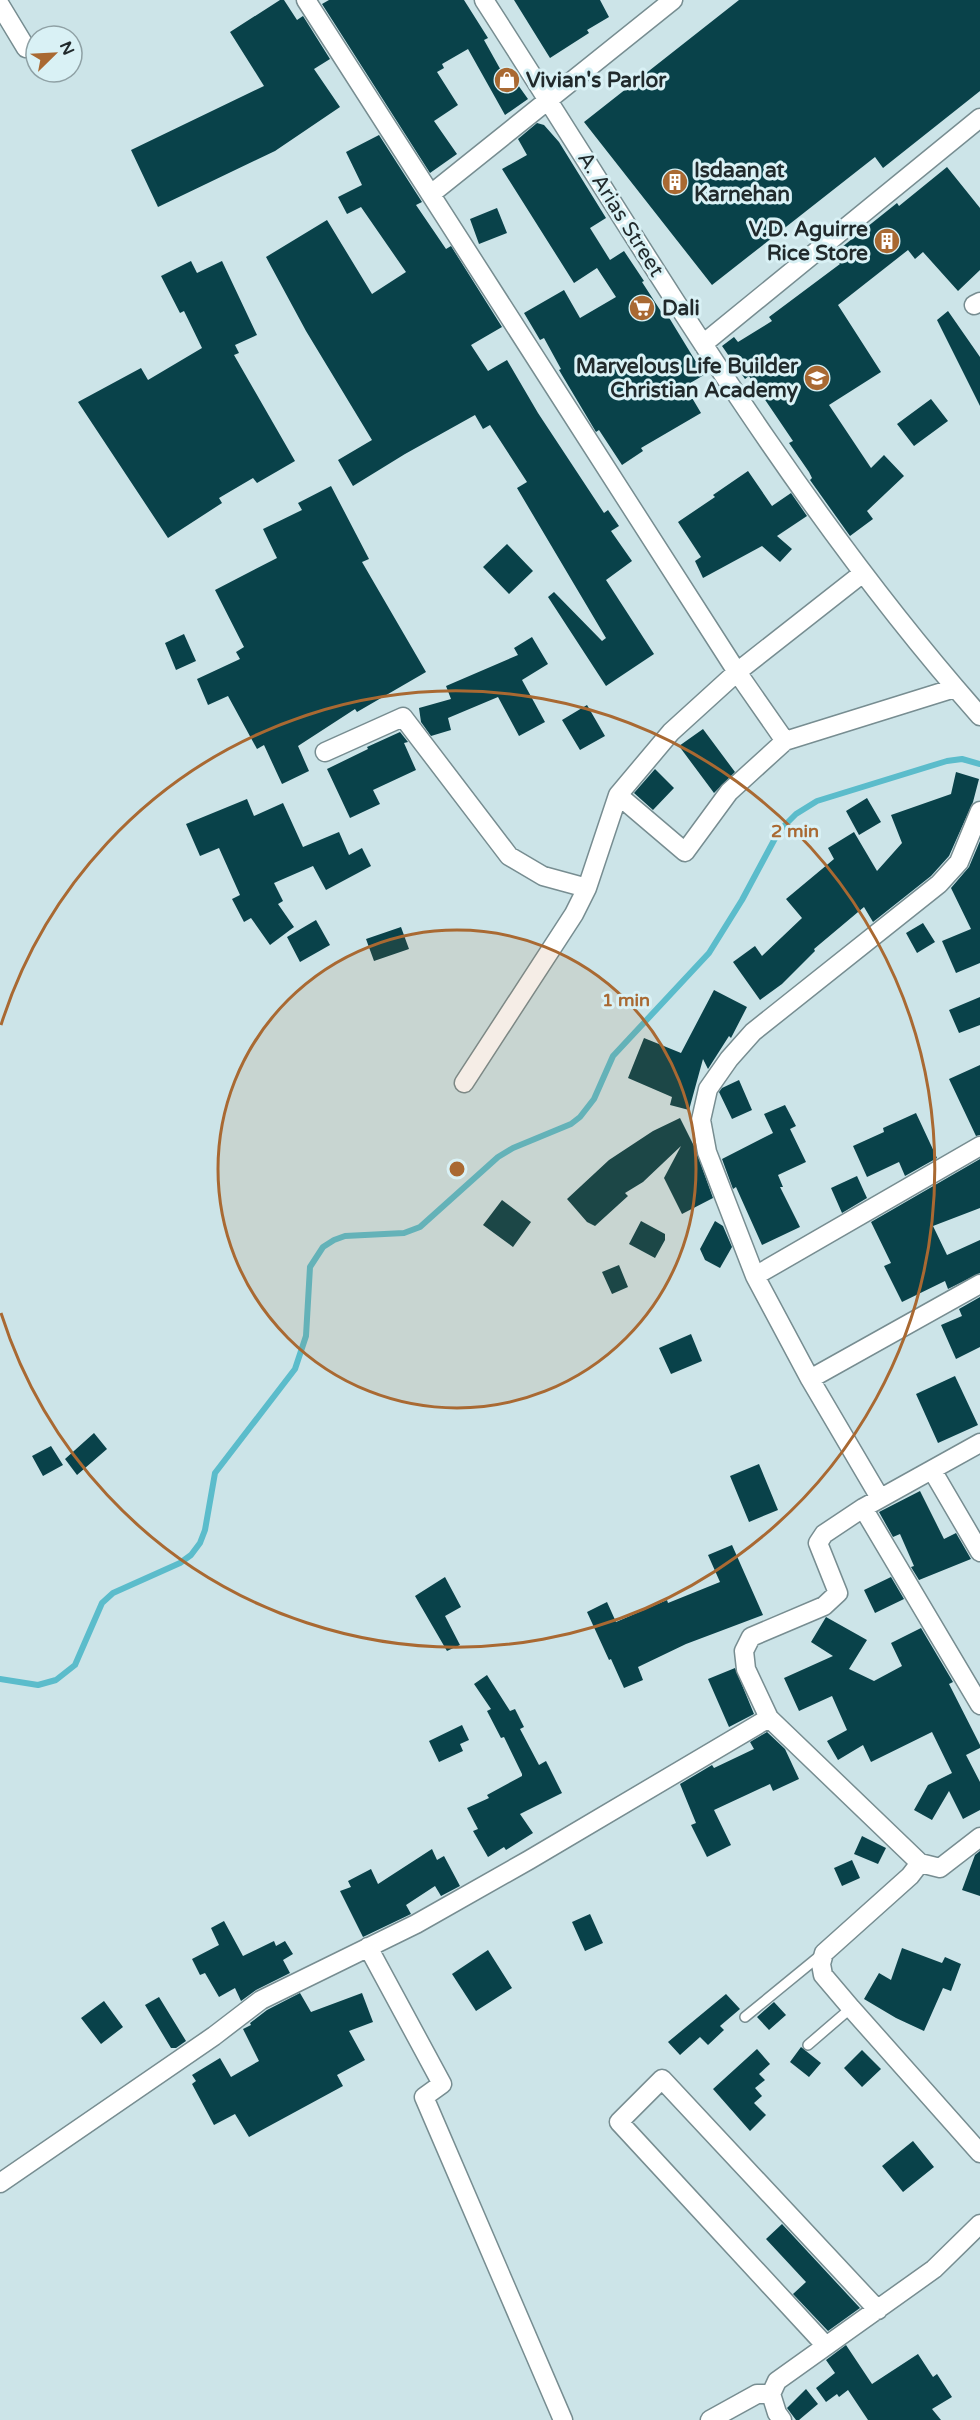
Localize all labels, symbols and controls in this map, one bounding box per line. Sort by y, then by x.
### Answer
north arrow [24,24,84,84]
text: N [55,38,79,58]
shop icon: Vivian's Parlor [492,65,522,95]
place label: Vivian's Parlor [526,68,667,93]
street label: A. Arias Street [572,147,669,281]
place label: Isdaan at Karnehan [694,158,790,207]
building icon: Isdaan at Karnehan [660,167,690,197]
place label: V.D. Aguirre Rice Store [749,217,868,266]
building icon: V.D. Aguirre Rice Store [872,226,902,256]
supermarket icon: Dali [627,293,657,323]
place label: Dali [662,296,700,321]
place label: Marvelous Life Builder Christian Academy [576,354,799,403]
school or university icon: Marvelous Life Builder Christian Academy [802,363,832,393]
text: 2 min [771,820,819,842]
text: 1 min [602,989,650,1011]
centre of rings [447,1159,467,1179]

